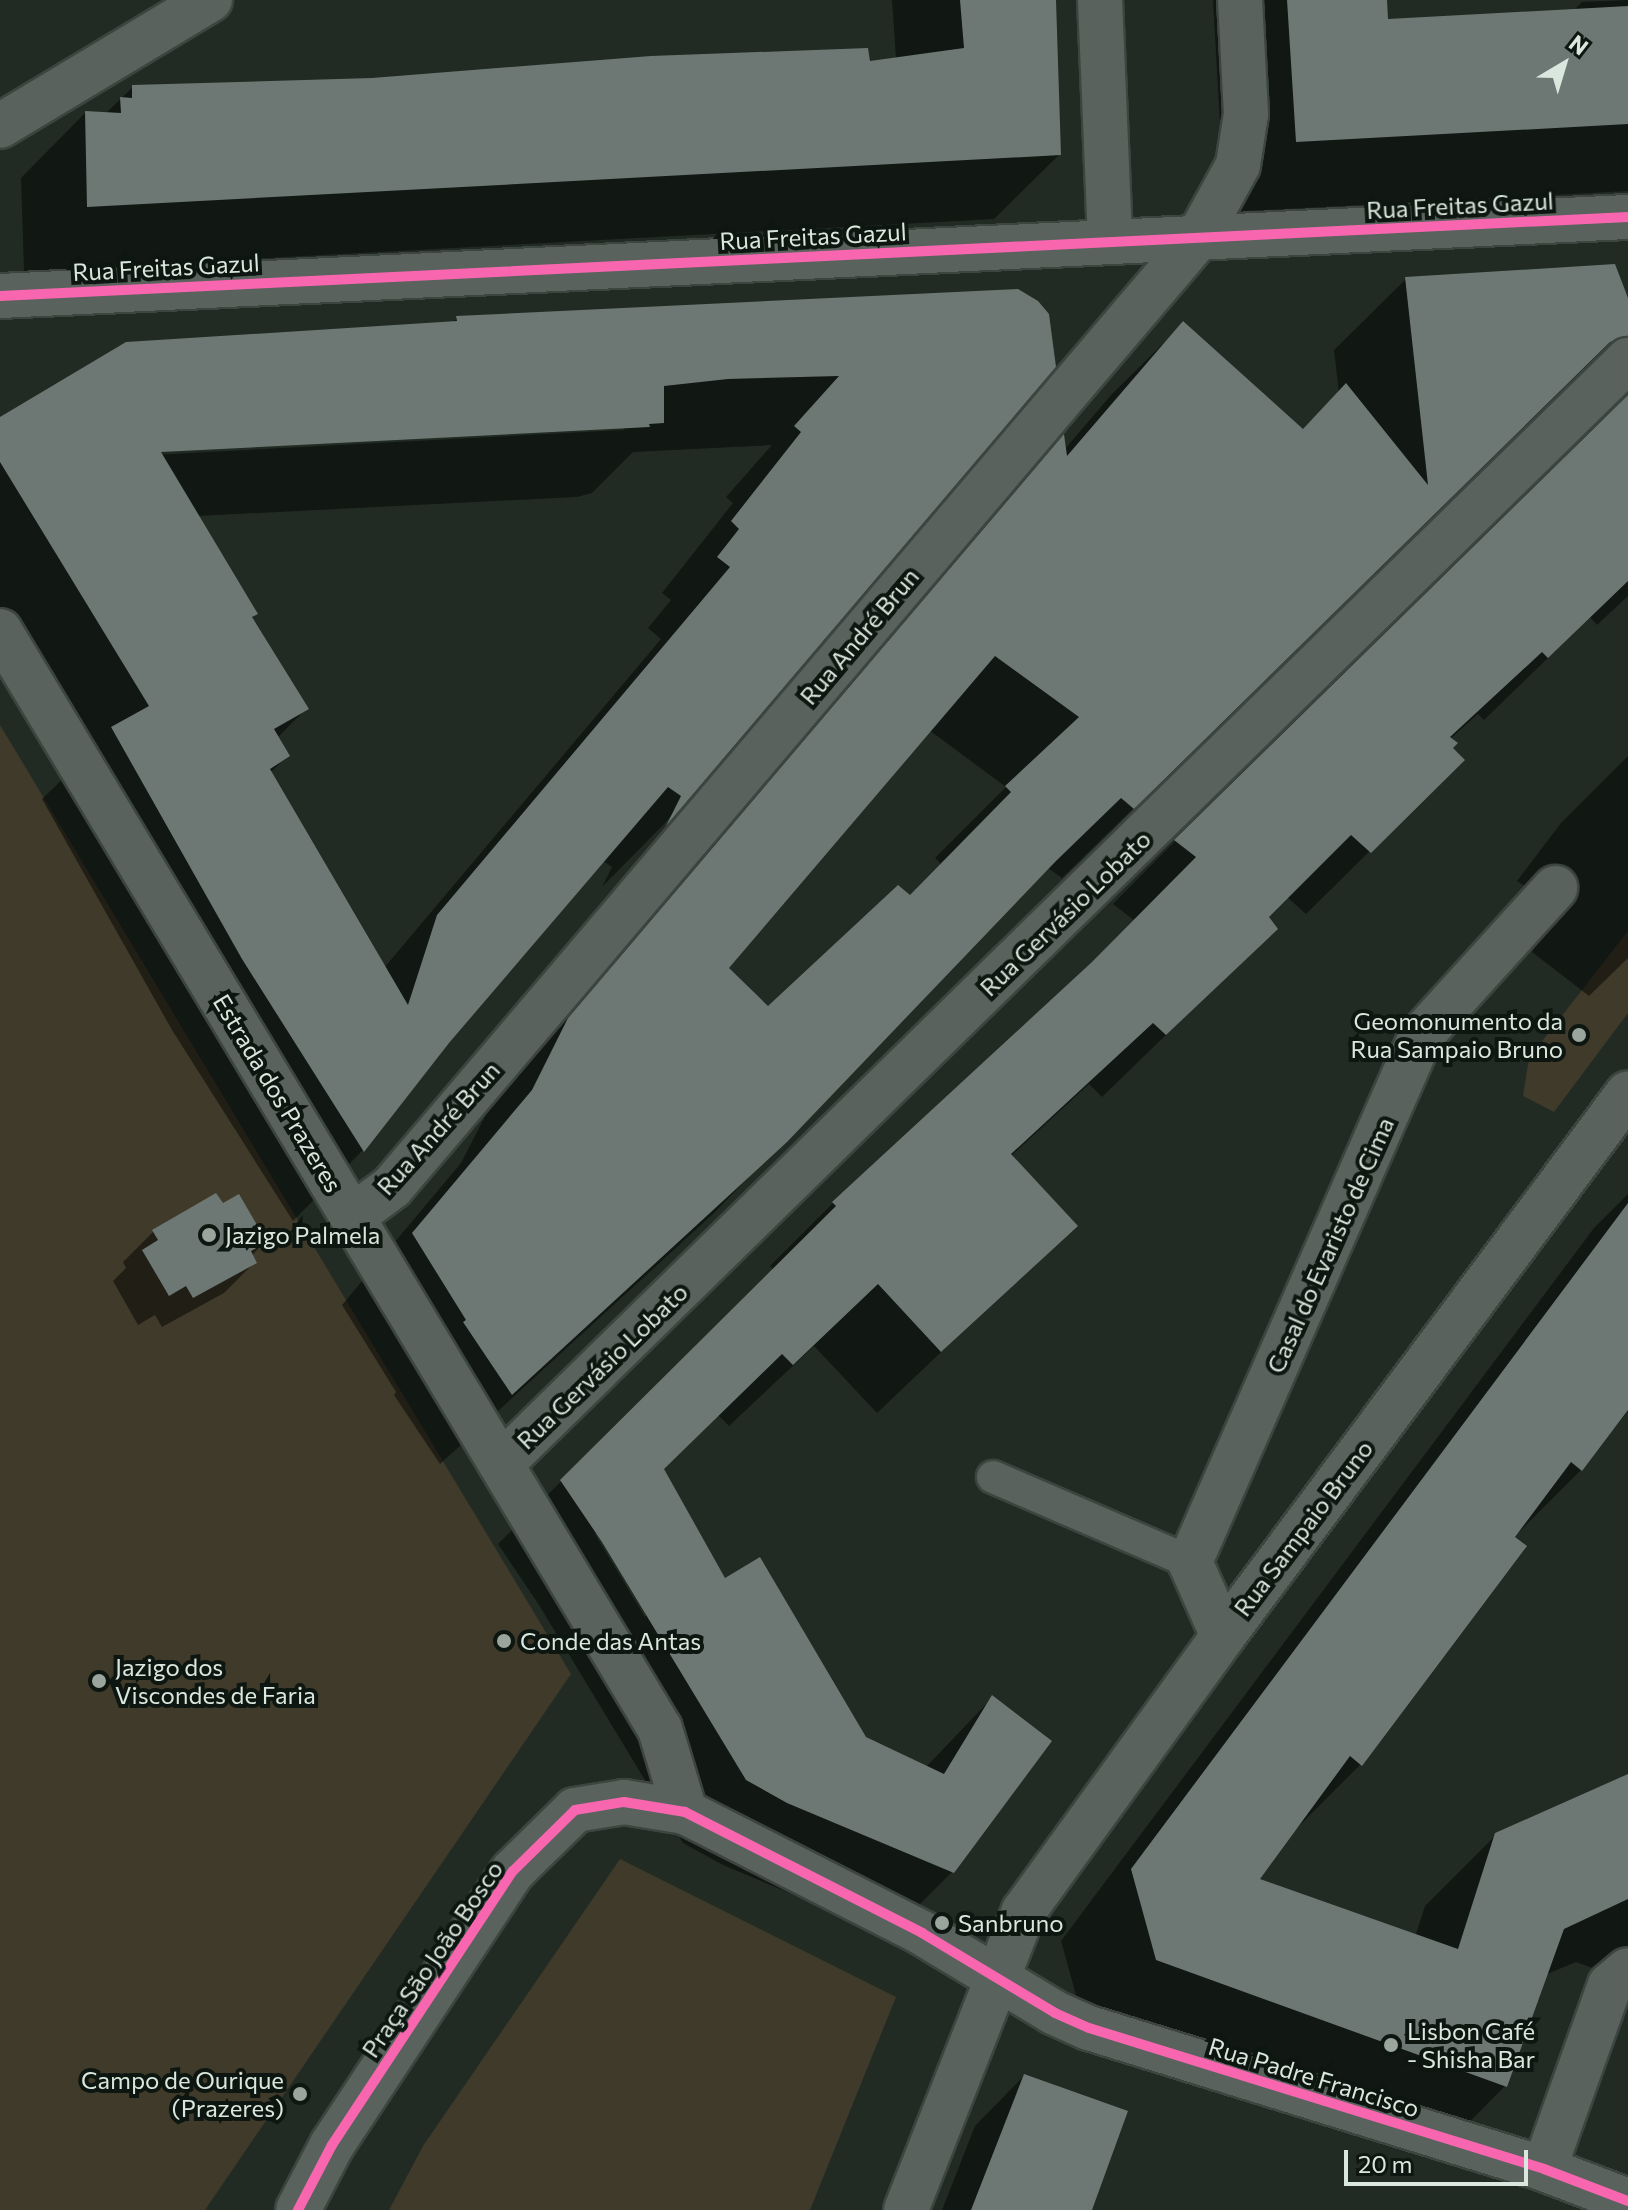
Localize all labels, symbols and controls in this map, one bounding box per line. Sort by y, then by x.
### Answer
north arrow [1524,24,1604,104]
text: N [1564,29,1594,60]
street label: Rua Freitas Gazul [1366,186,1554,224]
street label: Rua Freitas Gazul [719,217,907,255]
street label: Rua Freitas Gazul [72,248,260,286]
street label: Rua André Brun [794,562,924,710]
street label: Rua Gervásio Lobato [974,824,1156,1002]
street label: Estrada dos Prazeres [208,989,348,1197]
place label: Geomonumento da Rua Sampaio Bruno [1351,1007,1563,1063]
marker: Geomonumento da Rua Sampaio Bruno [1570,1026,1588,1044]
street label: Rua André Brun [371,1055,505,1201]
street label: Casal do Evaristo de Cima [1261,1113,1399,1377]
place label: Jazigo Palmela [225,1221,380,1249]
marker: Jazigo Palmela [200,1226,218,1244]
street label: Rua Gervásio Lobato [511,1277,693,1455]
street label: Rua Sampaio Bruno [1228,1434,1378,1622]
place label: Conde das Antas [520,1627,701,1655]
marker: Conde das Antas [495,1632,513,1650]
place label: Jazigo dos Viscondes de Faria [115,1653,316,1709]
marker: Jazigo dos Viscondes de Faria [90,1672,108,1690]
street label: Praça São João Bosco [356,1855,508,2063]
place label: Sanbruno [958,1909,1064,1937]
marker: Sanbruno [933,1914,951,1932]
place label: Lisbon Café - Shisha Bar [1407,2017,1535,2073]
street label: Rua Padre Francisco [1205,2031,1423,2123]
marker: Lisbon Café - Shisha Bar [1382,2036,1400,2054]
place label: Campo de Ourique (Prazeres) [81,2066,284,2122]
marker: Campo de Ourique (Prazeres) [291,2085,309,2103]
scale bar [1348,2134,1532,2184]
text: 20 m [1358,2149,1412,2178]

